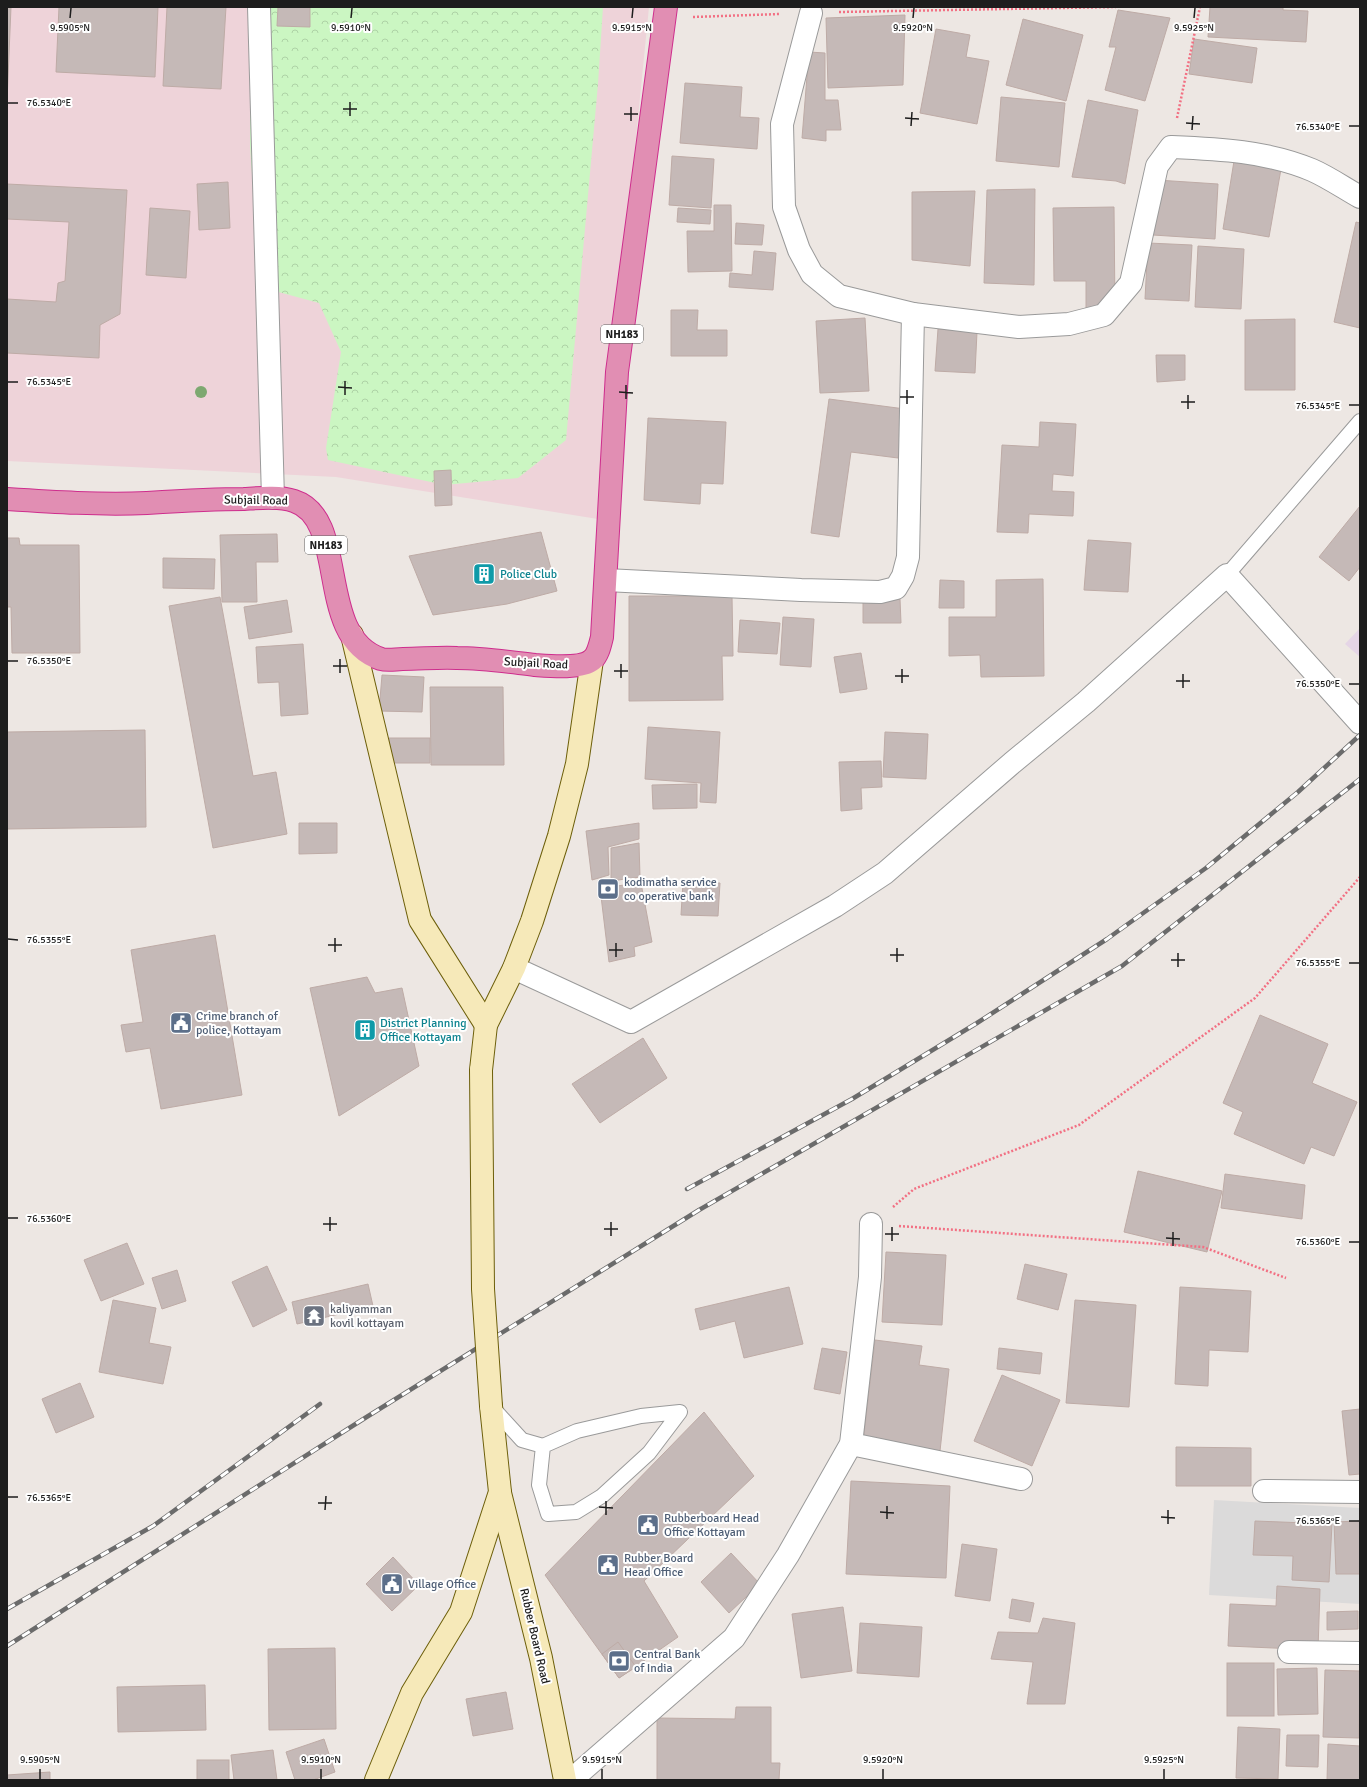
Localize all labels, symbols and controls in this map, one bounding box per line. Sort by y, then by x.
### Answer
text: 9.5905°N [50,22,90,34]
text: 9.5910°N [331,22,371,34]
text: 9.5915°N [612,22,652,34]
text: 9.5920°N [893,22,933,34]
text: 9.5925°N [1174,22,1214,34]
text: 76.5340°E [27,97,72,109]
text: 76.5340°E [1296,121,1341,133]
road number: NH183 [601,325,643,343]
text: 76.5345°E [27,376,72,388]
text: 76.5345°E [1296,400,1341,412]
street label: Subjail Road [224,492,288,509]
road number: NH183 [305,536,347,554]
building icon: Police Club [471,561,497,587]
place label: Police Club [500,567,557,582]
street label: Subjail Road [504,654,568,673]
text: 76.5350°E [27,655,72,667]
text: 76.5350°E [1296,678,1341,690]
place label: kodimatha service co operative bank [624,875,717,904]
bank icon: kodimatha service co operative bank [595,876,621,902]
text: 76.5355°E [27,934,72,946]
text: 76.5355°E [1296,957,1341,969]
place label: Crime branch of police, Kottayam [196,1009,281,1038]
public building icon: Crime branch of police, Kottayam [168,1010,194,1036]
place label: District Planning Office Kottayam [380,1016,467,1045]
building icon: District Planning Office Kottayam [352,1017,378,1043]
text: 76.5360°E [27,1213,72,1225]
text: 76.5360°E [1296,1236,1341,1248]
place label: kaliyamman kovil kottayam [330,1302,404,1331]
temple icon: kaliyamman kovil kottayam [301,1303,327,1329]
text: 76.5365°E [27,1492,72,1504]
place label: Rubberboard Head Office Kottayam [664,1511,759,1540]
public building icon: Rubberboard Head Office Kottayam [635,1512,661,1538]
text: 76.5365°E [1296,1515,1341,1527]
place label: Rubber Board Head Office [624,1551,693,1580]
public building icon: Rubber Board Head Office [595,1552,621,1578]
public building icon: Village Office [379,1571,405,1597]
place label: Village Office [408,1577,476,1592]
street label: Rubber Board Road [516,1587,553,1685]
place label: Central Bank of India [634,1647,700,1676]
bank icon: Central Bank of India [606,1648,632,1674]
text: 9.5905°N [20,1754,60,1766]
text: 9.5910°N [301,1754,341,1766]
text: 9.5915°N [582,1754,622,1766]
text: 9.5920°N [863,1754,903,1766]
text: 9.5925°N [1144,1754,1184,1766]

